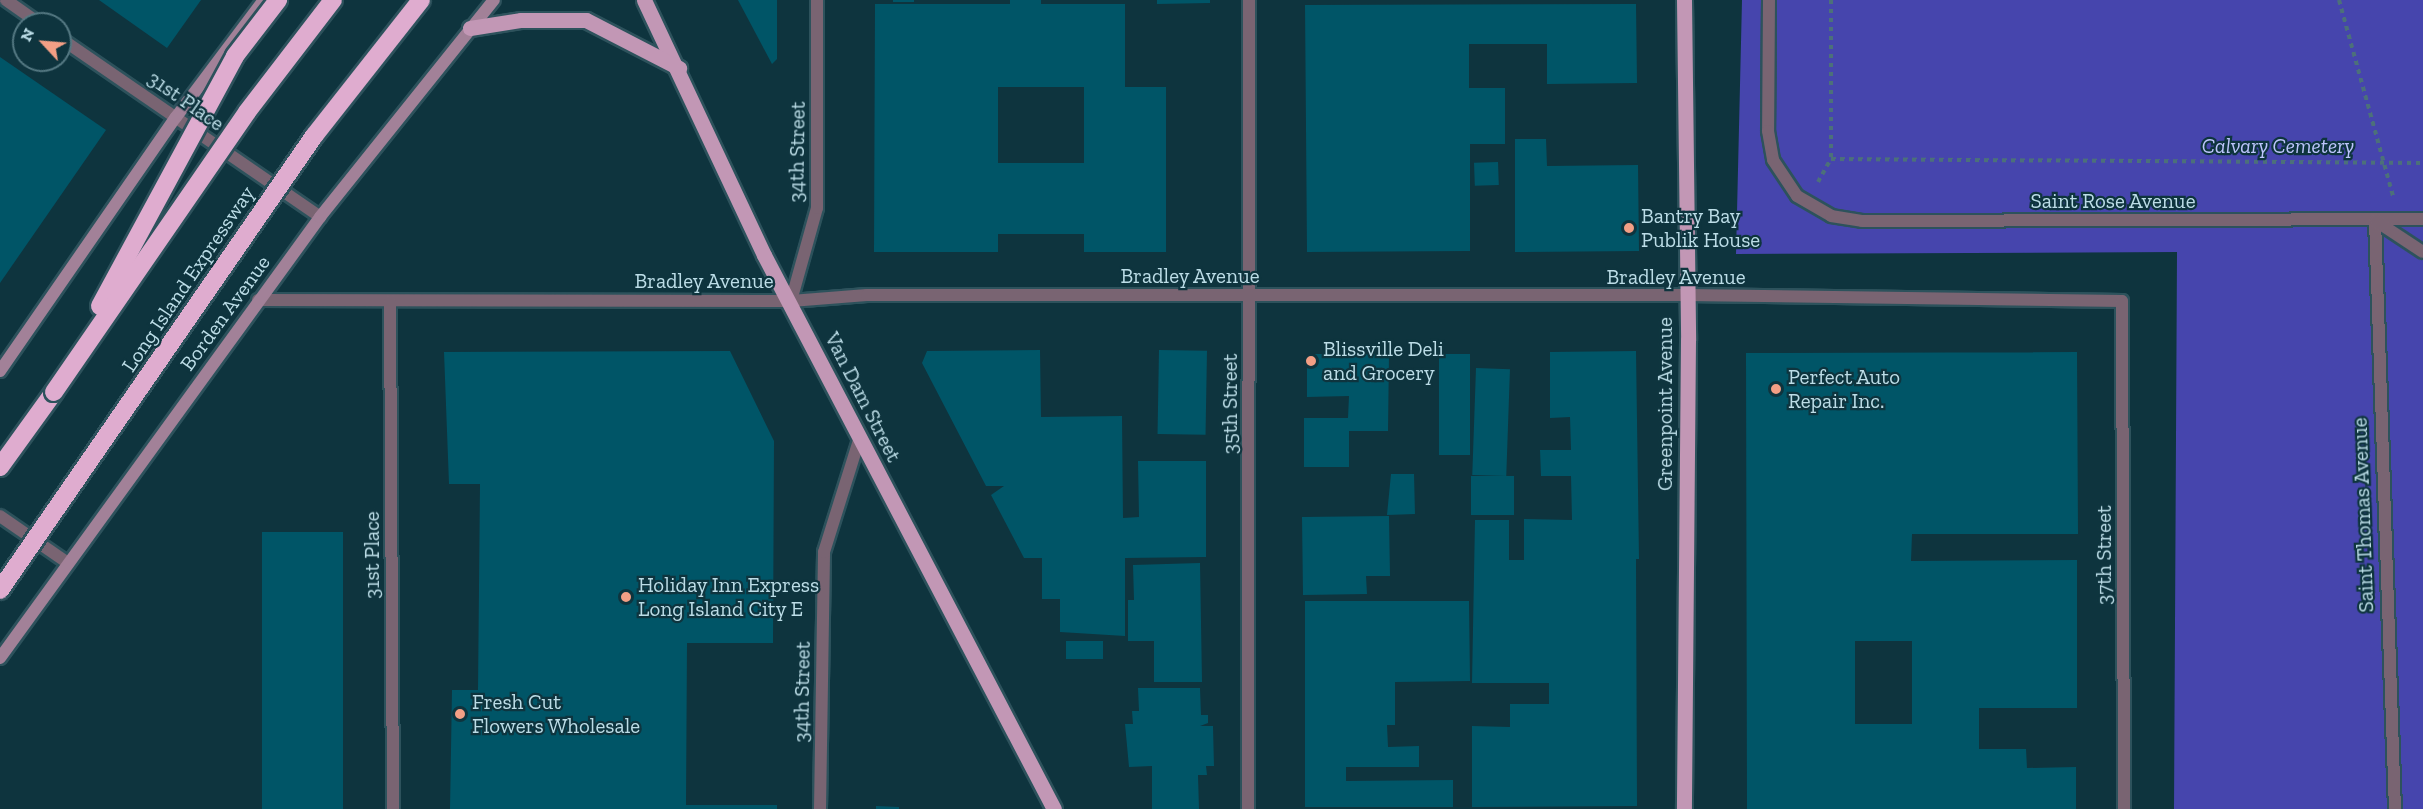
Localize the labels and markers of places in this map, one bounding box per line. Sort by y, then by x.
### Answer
place label: Bantry Bay Publik House [1641,203,1760,253]
marker: Bantry Bay Publik House [1622,221,1636,235]
place label: Blissville Deli and Grocery [1323,336,1444,386]
marker: Blissville Deli and Grocery [1304,354,1318,368]
place label: Perfect Auto Repair Inc. [1788,364,1901,414]
marker: Perfect Auto Repair Inc. [1769,382,1783,396]
place label: Holiday Inn Express Long Island City E [638,572,820,622]
marker: Holiday Inn Express Long Island City E [619,590,633,604]
place label: Fresh Cut Flowers Wholesale [472,689,641,739]
marker: Fresh Cut Flowers Wholesale [453,707,467,721]

